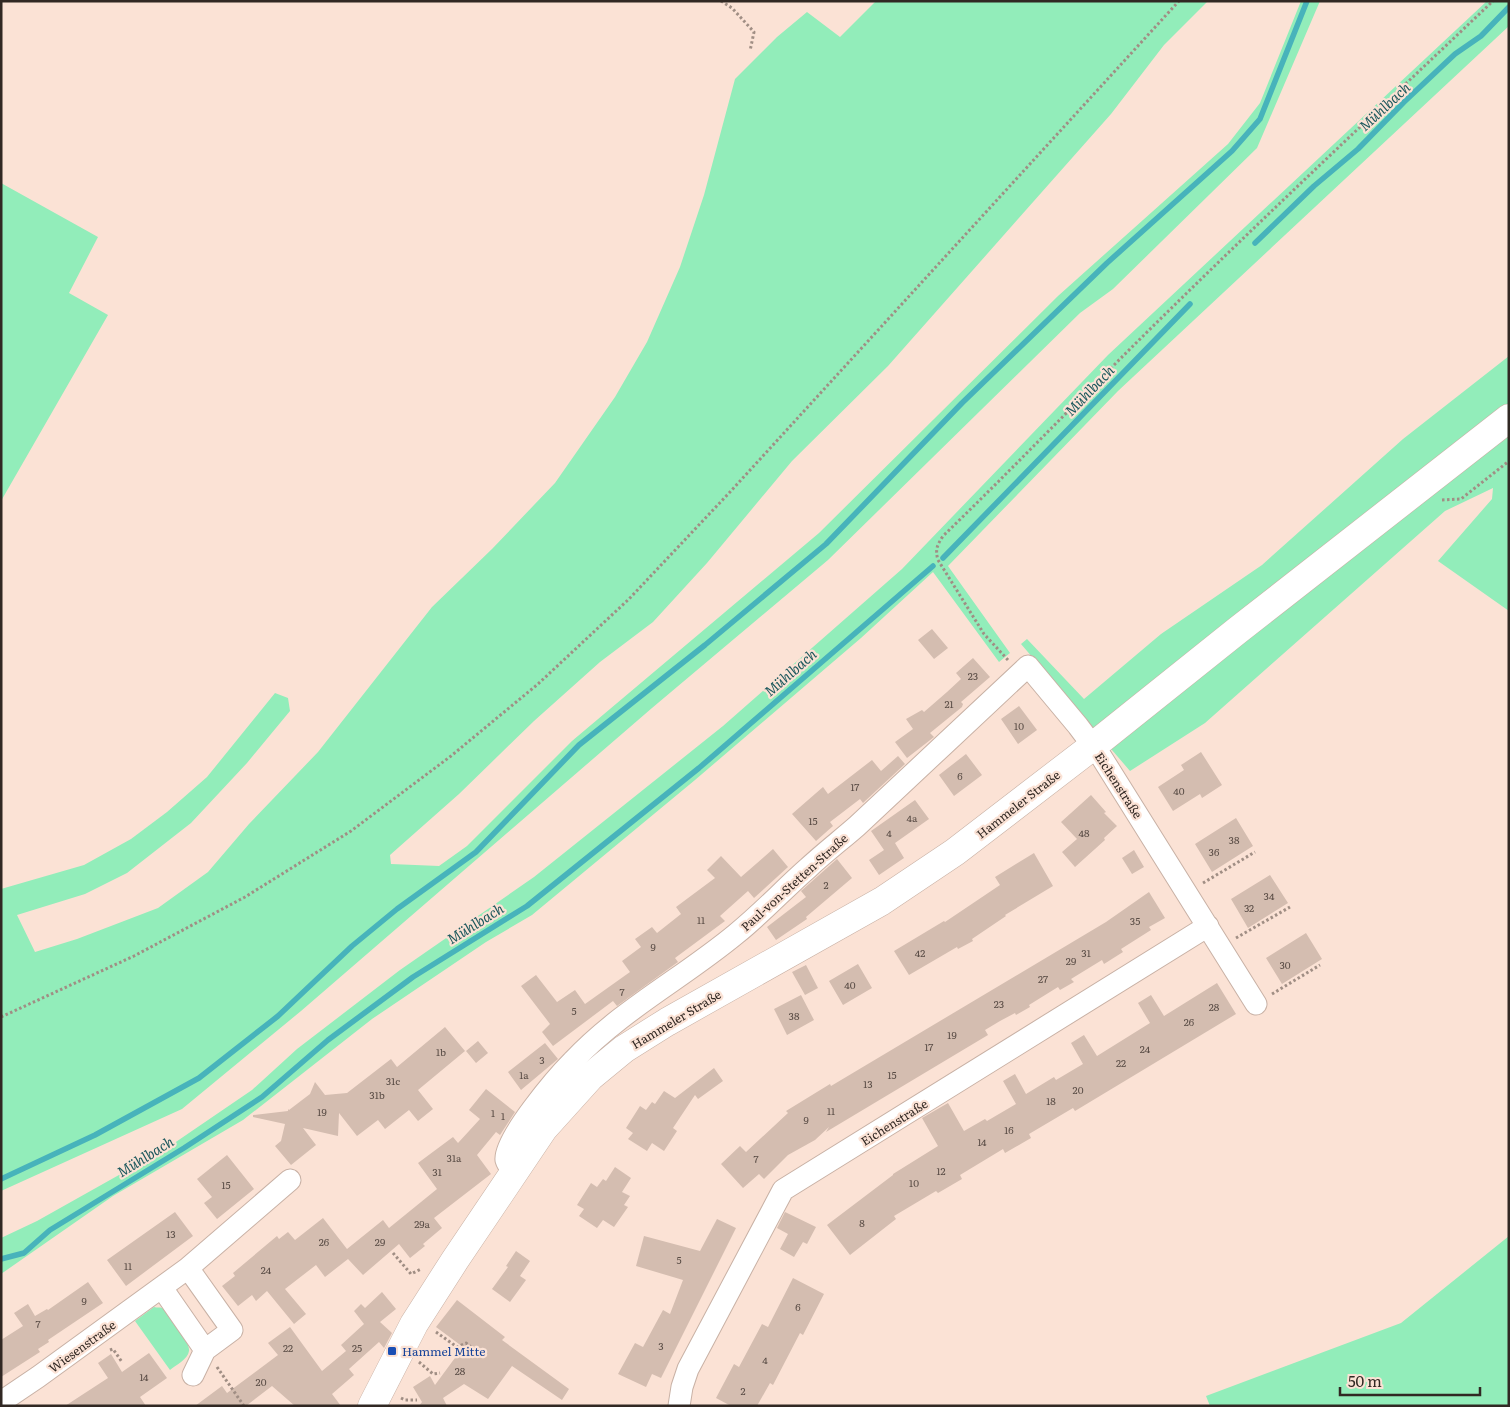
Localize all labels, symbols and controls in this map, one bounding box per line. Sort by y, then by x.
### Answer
water label: Mühlbach [1354,77,1415,135]
water label: Mühlbach [1060,360,1119,420]
water label: Mühlbach [760,643,821,700]
house number: 23 [968,668,978,683]
house number: 21 [944,696,954,711]
house number: 10 [1014,718,1024,733]
street label: Eichenstraße [1091,748,1147,822]
street label: Hammeler Straße [972,766,1064,842]
house number: 6 [957,768,963,783]
house number: 17 [851,779,859,794]
house number: 40 [1173,783,1185,798]
house number: 4a [907,810,918,825]
house number: 15 [808,813,818,828]
house number: 4 [886,825,892,840]
house number: 48 [1078,825,1090,840]
street label: Paul-von-Stetten-Straße [737,829,851,935]
house number: 38 [1229,832,1240,847]
house number: 36 [1209,844,1220,859]
house number: 2 [823,877,829,892]
house number: 34 [1264,888,1275,903]
water label: Mühlbach [443,897,508,948]
house number: 32 [1244,900,1254,915]
house number: 11 [697,912,705,927]
house number: 35 [1130,913,1140,928]
house number: 9 [650,939,656,954]
house number: 42 [915,945,925,960]
house number: 31 [1081,945,1091,960]
house number: 29 [1066,953,1076,968]
house number: 30 [1279,957,1291,972]
house number: 27 [1038,971,1048,986]
house number: 40 [844,977,856,992]
house number: 7 [619,984,625,999]
street label: Hammeler Straße [628,985,724,1053]
house number: 23 [994,996,1004,1011]
house number: 28 [1209,999,1220,1014]
house number: 5 [571,1003,577,1018]
house number: 38 [789,1008,800,1023]
house number: 26 [1184,1014,1195,1029]
house number: 19 [947,1027,957,1042]
house number: 17 [925,1039,933,1054]
house number: 24 [1140,1041,1151,1056]
house number: 1b [436,1044,446,1059]
house number: 3 [539,1052,545,1067]
house number: 22 [1116,1055,1126,1070]
house number: 1a [519,1067,529,1082]
house number: 15 [887,1067,897,1082]
house number: 31c [386,1073,400,1088]
house number: 13 [863,1076,873,1091]
house number: 20 [1073,1082,1084,1097]
house number: 31b [369,1087,385,1102]
house number: 18 [1046,1093,1056,1108]
street label: Eichenstraße [857,1094,931,1150]
house number: 11 [827,1103,835,1118]
house number: 19 [317,1104,327,1119]
house number: 1 [491,1105,495,1120]
house number: 1 [501,1108,505,1123]
house number: 9 [803,1112,809,1127]
house number: 16 [1004,1122,1014,1137]
water label: Mühlbach [113,1130,178,1181]
house number: 14 [977,1134,987,1149]
house number: 31a [447,1150,462,1165]
house number: 7 [753,1151,759,1166]
house number: 12 [936,1163,946,1178]
house number: 31 [432,1164,442,1179]
house number: 10 [909,1175,919,1190]
house number: 15 [221,1177,231,1192]
house number: 8 [859,1215,865,1230]
house number: 29a [414,1216,430,1231]
house number: 13 [166,1226,176,1241]
house number: 26 [319,1234,330,1249]
house number: 29 [375,1234,385,1249]
house number: 5 [676,1252,682,1267]
house number: 11 [124,1258,132,1273]
house number: 24 [261,1262,272,1277]
house number: 9 [81,1293,87,1308]
house number: 6 [795,1299,801,1314]
house number: 7 [35,1316,41,1331]
street label: Wiesenstraße [45,1316,119,1376]
house number: 3 [658,1338,664,1353]
house number: 22 [283,1340,293,1355]
house number: 25 [352,1340,362,1355]
place label: Hammel Mitte [402,1342,485,1360]
marker: Hammel Mitte [386,1345,398,1357]
house number: 4 [762,1352,768,1367]
house number: 28 [455,1363,466,1378]
scale bar [1340,1364,1480,1396]
house number: 14 [139,1369,149,1384]
text: 50 m [1348,1369,1382,1392]
house number: 20 [256,1374,267,1389]
house number: 2 [740,1383,746,1398]

